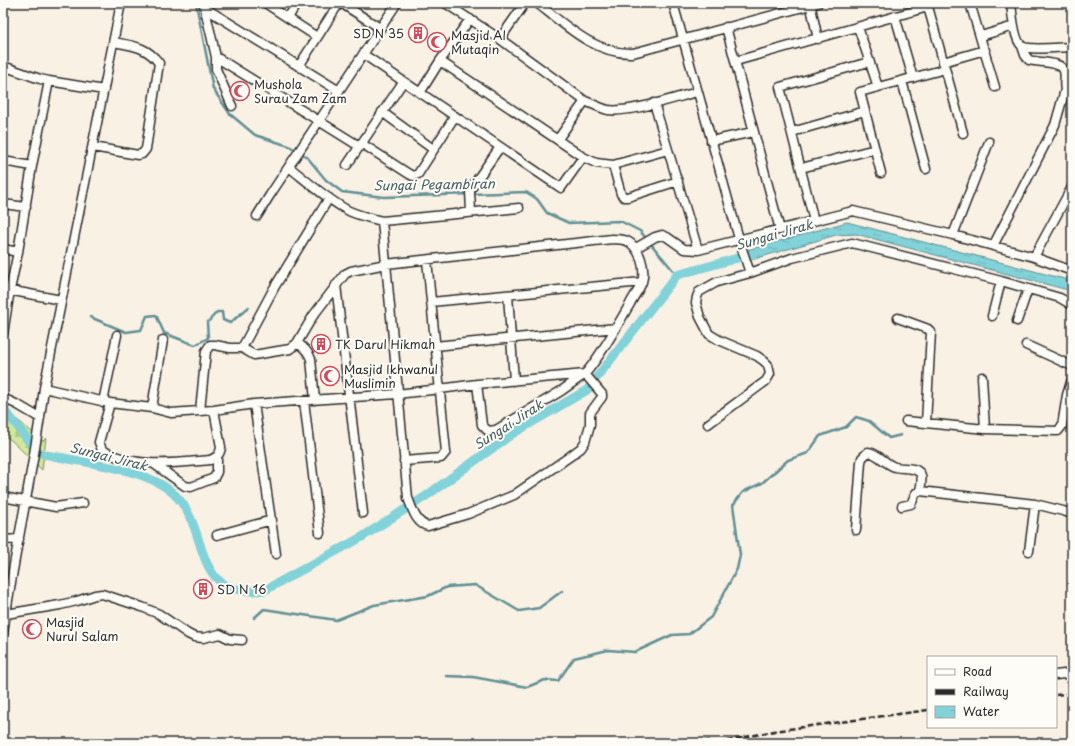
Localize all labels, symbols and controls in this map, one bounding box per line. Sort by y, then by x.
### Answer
building icon: SD N 35 [407,22,429,44]
place label: SD N 35 [353,24,404,42]
place label: Masjid Al Mutaqin [451,26,506,58]
mosque icon: Masjid Al Mutaqin [426,31,448,53]
place label: Mushola Surau Zam Zam [254,75,347,107]
mosque icon: Mushola Surau Zam Zam [229,80,251,102]
water label: Sungai Pegambiran [373,173,496,195]
water label: Sungai Jirak [733,214,816,254]
building icon: TK Darul Hikmah [310,333,332,355]
place label: TK Darul Hikmah [335,335,435,353]
place label: Masjid Ikhwanul Muslimin [344,360,438,392]
mosque icon: Masjid Ikhwanul Muslimin [319,365,341,387]
water label: Sungai Jirak [469,394,547,454]
water label: Sungai Jirak [68,437,151,475]
building icon: SD N 16 [192,578,214,600]
place label: SD N 16 [217,580,267,598]
place label: Masjid Nurul Salam [46,613,119,645]
mosque icon: Masjid Nurul Salam [21,618,43,640]
legend [927,656,1057,728]
text: Road [963,662,992,680]
text: Railway [963,682,1009,700]
text: Water [963,702,1000,720]

